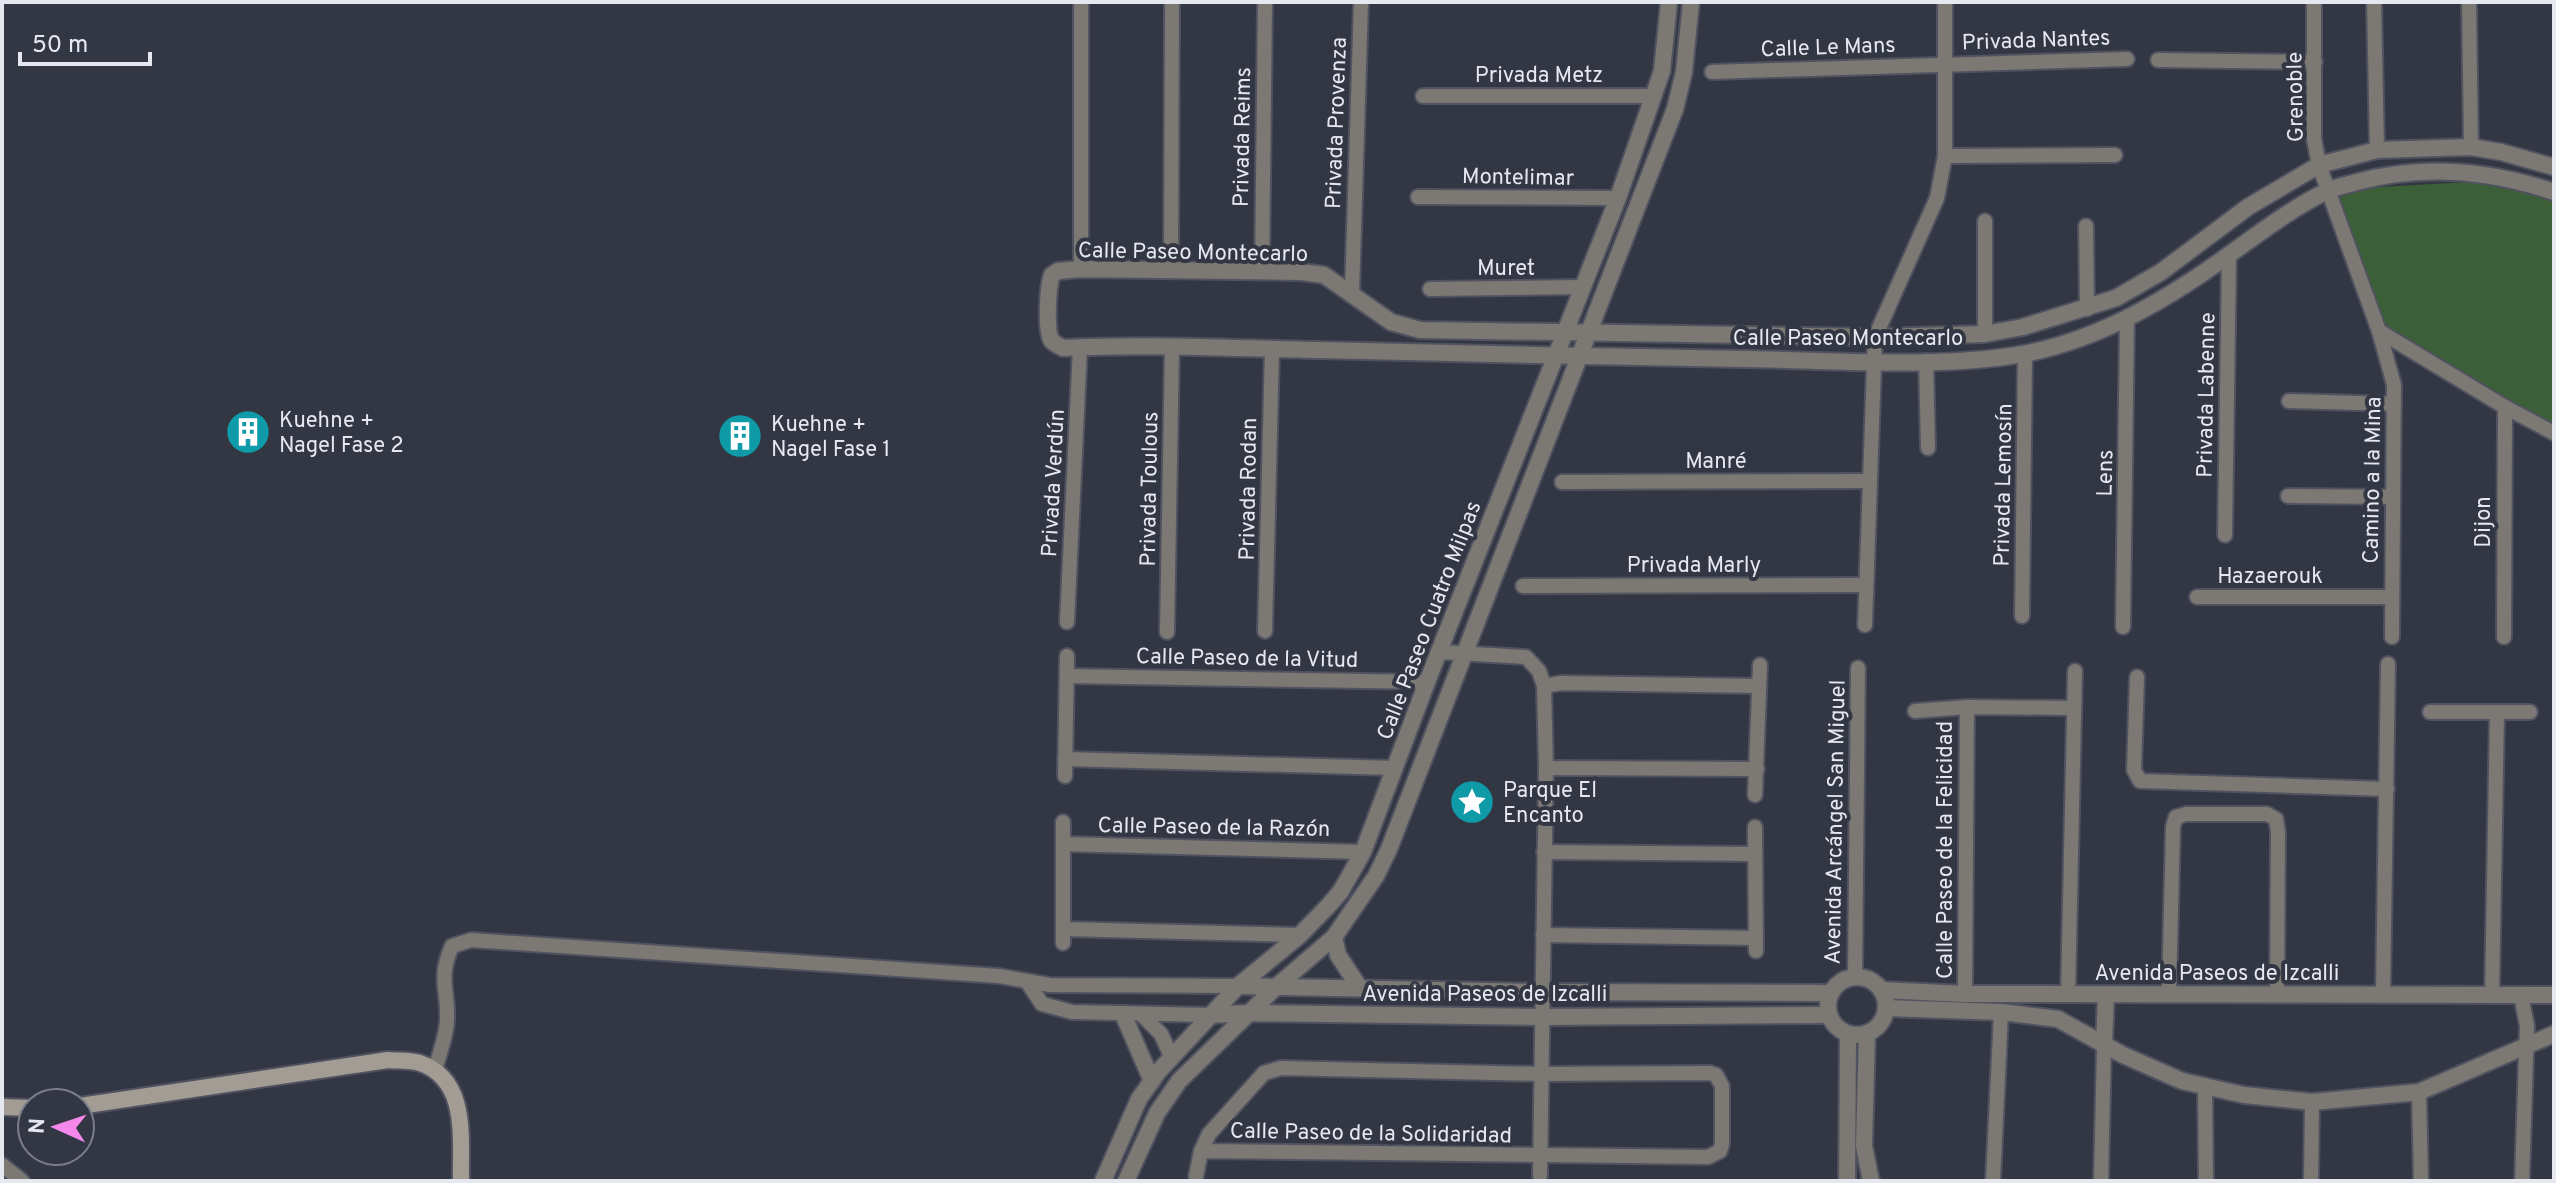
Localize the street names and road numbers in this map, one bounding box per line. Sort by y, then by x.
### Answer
street label: Privada Nantes [1961,25,2111,58]
street label: Calle Le Mans [1760,33,1896,64]
street label: Privada Provenza [1321,37,1354,210]
street label: Grenoble [2282,52,2311,142]
street label: Privada Metz [1475,63,1603,90]
street label: Privada Reims [1229,67,1258,207]
street label: Montelimar [1462,164,1575,193]
street label: Calle Paseo Montecarlo [1077,238,1308,269]
street label: Muret [1477,256,1535,283]
street label: Privada Labenne [2193,312,2222,478]
street label: Calle Paseo Montecarlo [1733,326,1963,353]
street label: Camino a la Mina [2359,396,2388,564]
street label: Privada Lemosín [1990,403,2019,567]
street label: Privada Verdún [1037,408,1072,558]
street label: Privada Toulous [1136,411,1165,567]
street label: Privada Rodan [1235,417,1264,561]
street label: Manré [1685,449,1747,476]
street label: Lens [2093,449,2120,497]
street label: Dijon [2471,496,2498,548]
street label: Calle Paseo Cuatro Milpas [1372,498,1488,744]
street label: Privada Marly [1627,553,1761,580]
street label: Hazaerouk [2217,564,2323,591]
street label: Calle Paseo de la Vitud [1136,644,1358,675]
street label: Avenida Arcángel San Miguel [1821,680,1852,965]
street label: Calle Paseo de la Felicidad [1933,721,1960,979]
street label: Calle Paseo de la Razón [1097,813,1330,844]
street label: Avenida Paseos de Izcalli [2095,961,2339,988]
street label: Avenida Paseos de Izcalli [1363,982,1607,1009]
street label: Calle Paseo de la Solidaridad [1230,1119,1512,1150]

